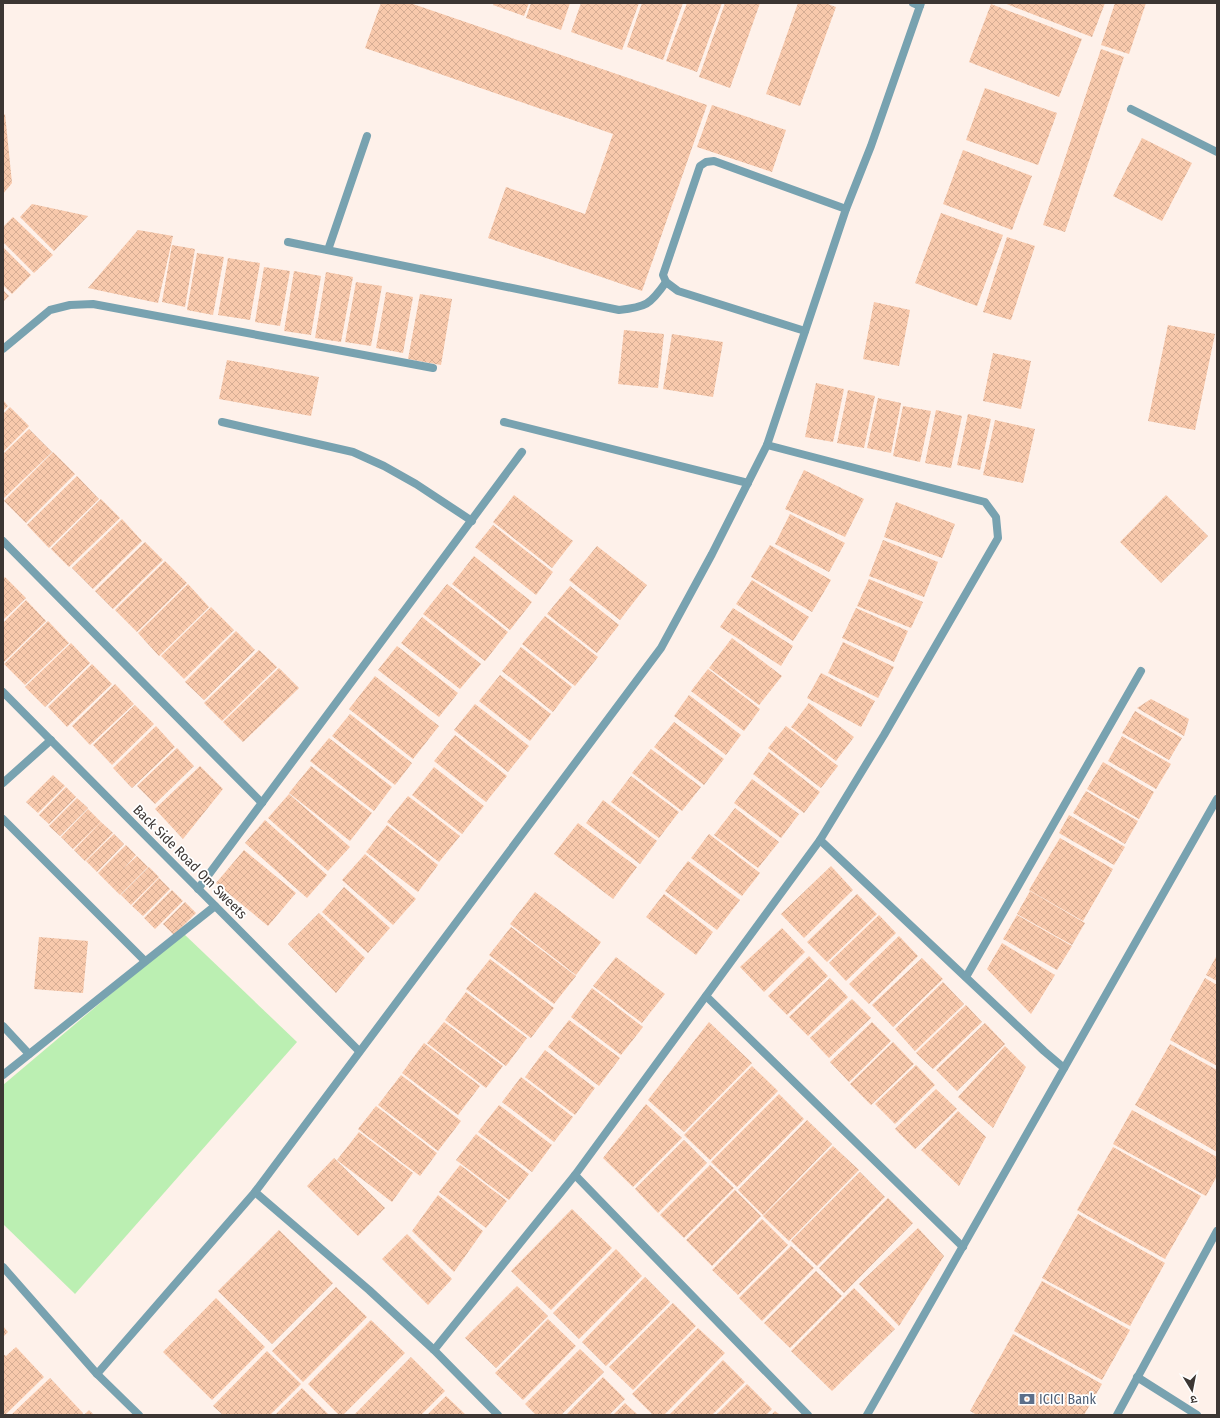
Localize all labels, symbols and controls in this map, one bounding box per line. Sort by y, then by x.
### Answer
street label: Back Side Road Om Sweets [129,801,251,923]
north arrow [1172,1370,1212,1410]
bank icon: ICICI Bank [1018,1390,1036,1408]
place label: ICICI Bank [1039,1391,1096,1408]
text: उ [1189,1392,1198,1406]

